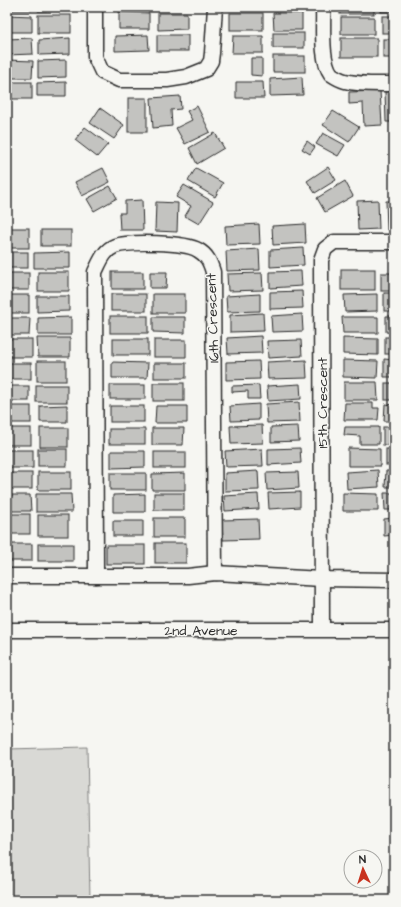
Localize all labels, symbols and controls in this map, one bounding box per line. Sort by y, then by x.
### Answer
street label: 16th Crescent [201,272,225,363]
street label: 15th Crescent [313,357,333,449]
street label: 2nd Avenue [164,621,238,641]
north arrow [343,849,383,889]
text: N [358,852,366,867]

